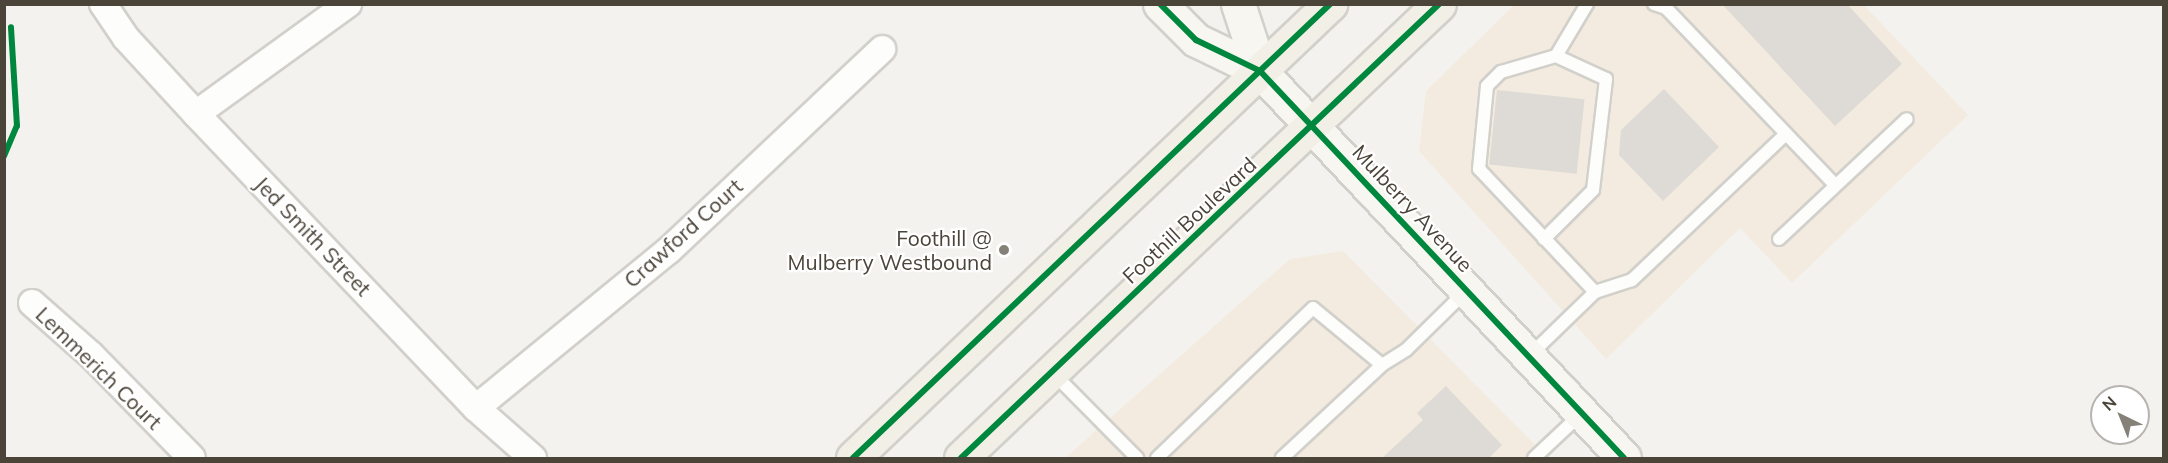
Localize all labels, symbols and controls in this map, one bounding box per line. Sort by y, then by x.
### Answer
street label: Mulberry Avenue [1348,139,1478,277]
street label: Foothill Boulevard [1117,152,1261,288]
street label: Jed Smith Street [250,171,376,301]
street label: Crawford Court [619,173,747,293]
place label: Foothill @ Mulberry Westbound [788,225,992,275]
marker: Foothill @ Mulberry Westbound [997,243,1011,257]
street label: Lemmerich Court [31,302,167,434]
north arrow [2090,385,2150,445]
text: N [2098,392,2120,415]

